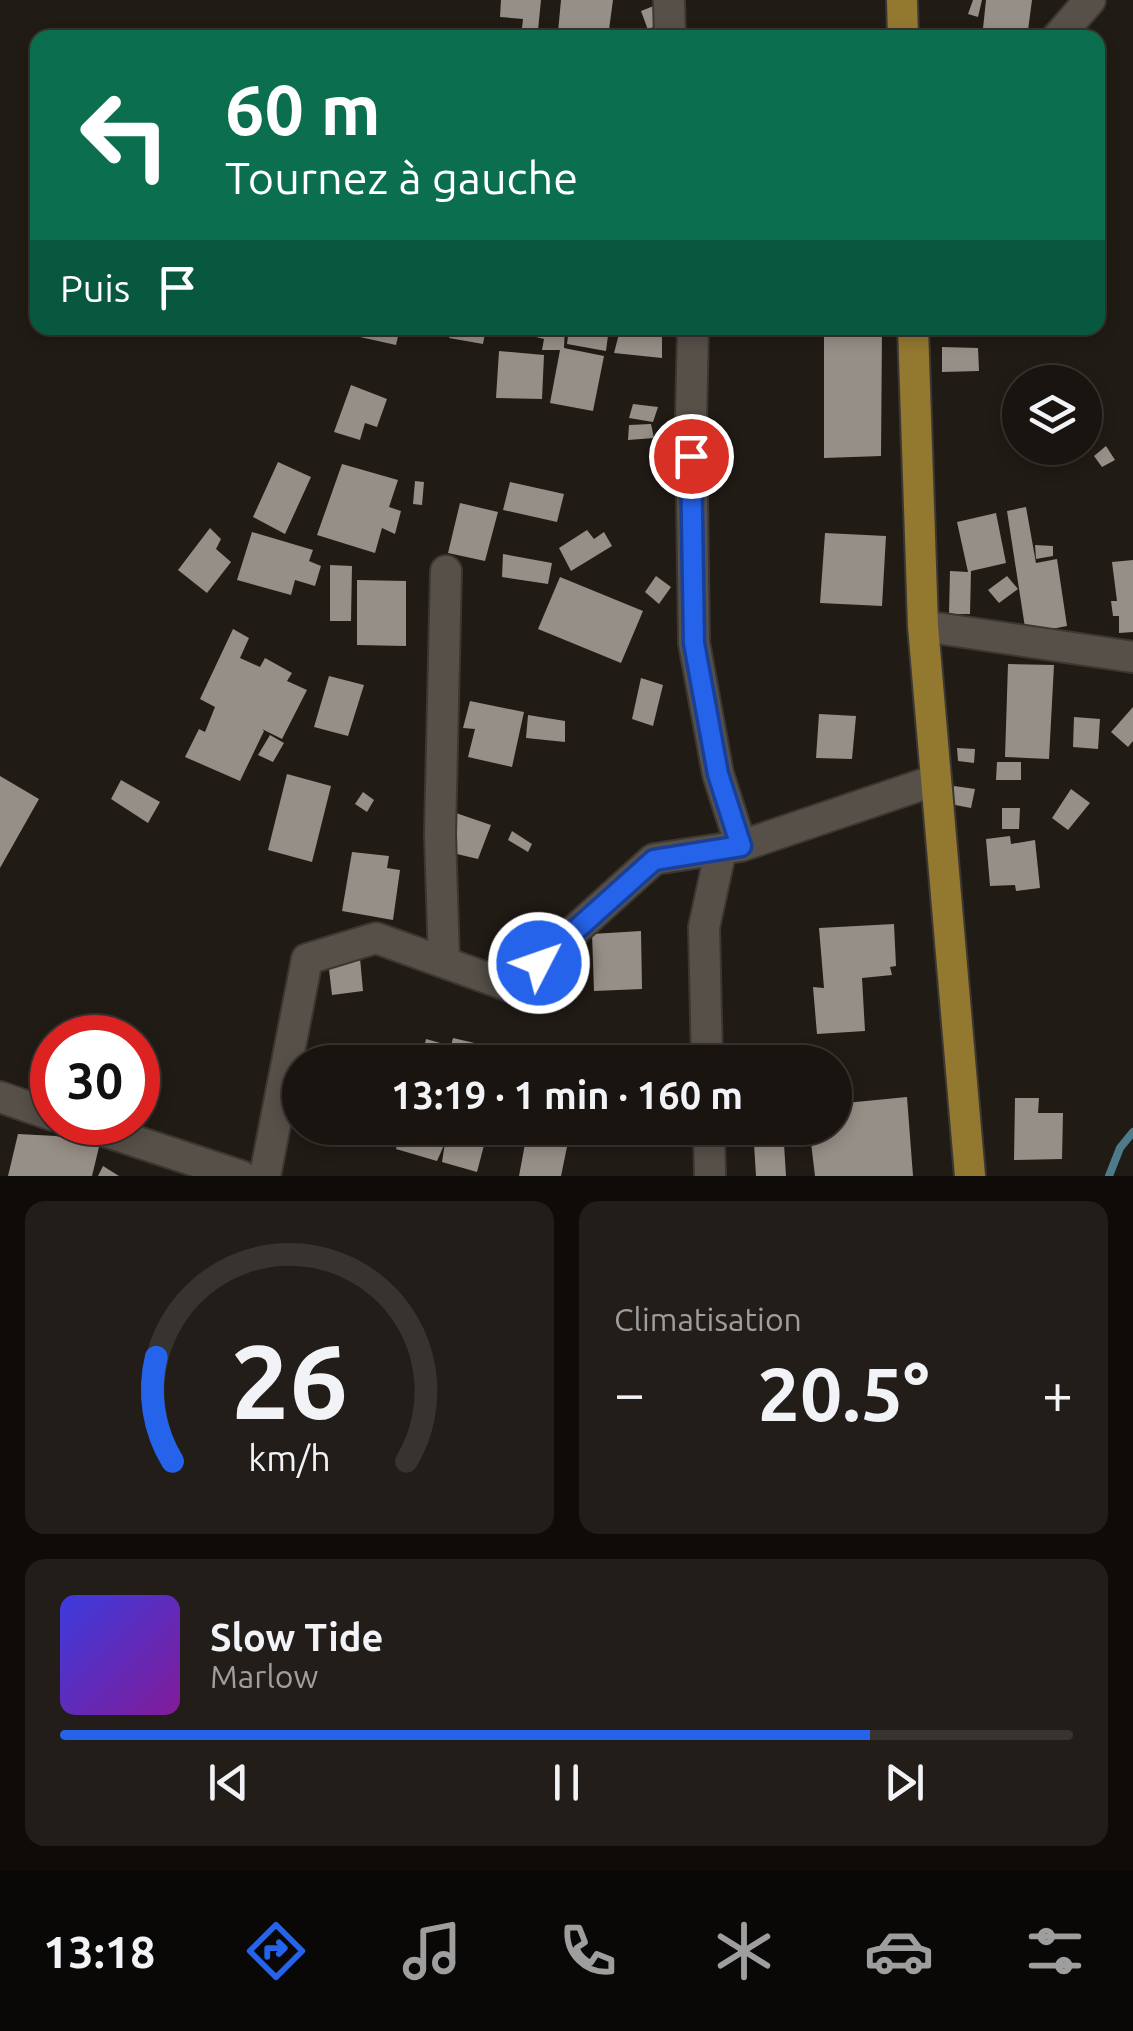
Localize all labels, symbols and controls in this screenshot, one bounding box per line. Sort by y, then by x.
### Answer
icon: left [60,70,190,200]
text: 60 m [225,70,381,148]
text: Tournez à gauche [225,152,578,203]
icon: arrive [150,260,205,315]
text: Puis [60,267,130,309]
map controls [1002,365,1102,465]
button: layers [1002,365,1102,465]
pin [649,414,734,499]
icon: arrive [664,429,719,484]
position arrow [487,911,591,1015]
speed limit sign: 30 [30,1015,160,1145]
text: 13:19 · 1 min · 160 m [391,1074,743,1116]
text: Climatisation [614,1301,802,1337]
text: 26 [231,1322,348,1439]
text: 20.5° [758,1351,929,1435]
text: − [614,1362,645,1423]
text: + [1042,1362,1073,1423]
text: km/h [248,1438,331,1478]
text: Slow Tide [210,1616,383,1658]
text: Marlow [210,1658,318,1694]
icon: previous [201,1755,256,1810]
icon: pause [539,1755,594,1810]
icon: next [877,1755,932,1810]
icon: directions [241,1916,311,1986]
icon: music [397,1916,467,1986]
icon: phone [553,1916,623,1986]
icon: climate [709,1916,779,1986]
icon: car [864,1916,934,1986]
icon: filters [1020,1916,1090,1986]
text: 13:18 [43,1926,155,1977]

